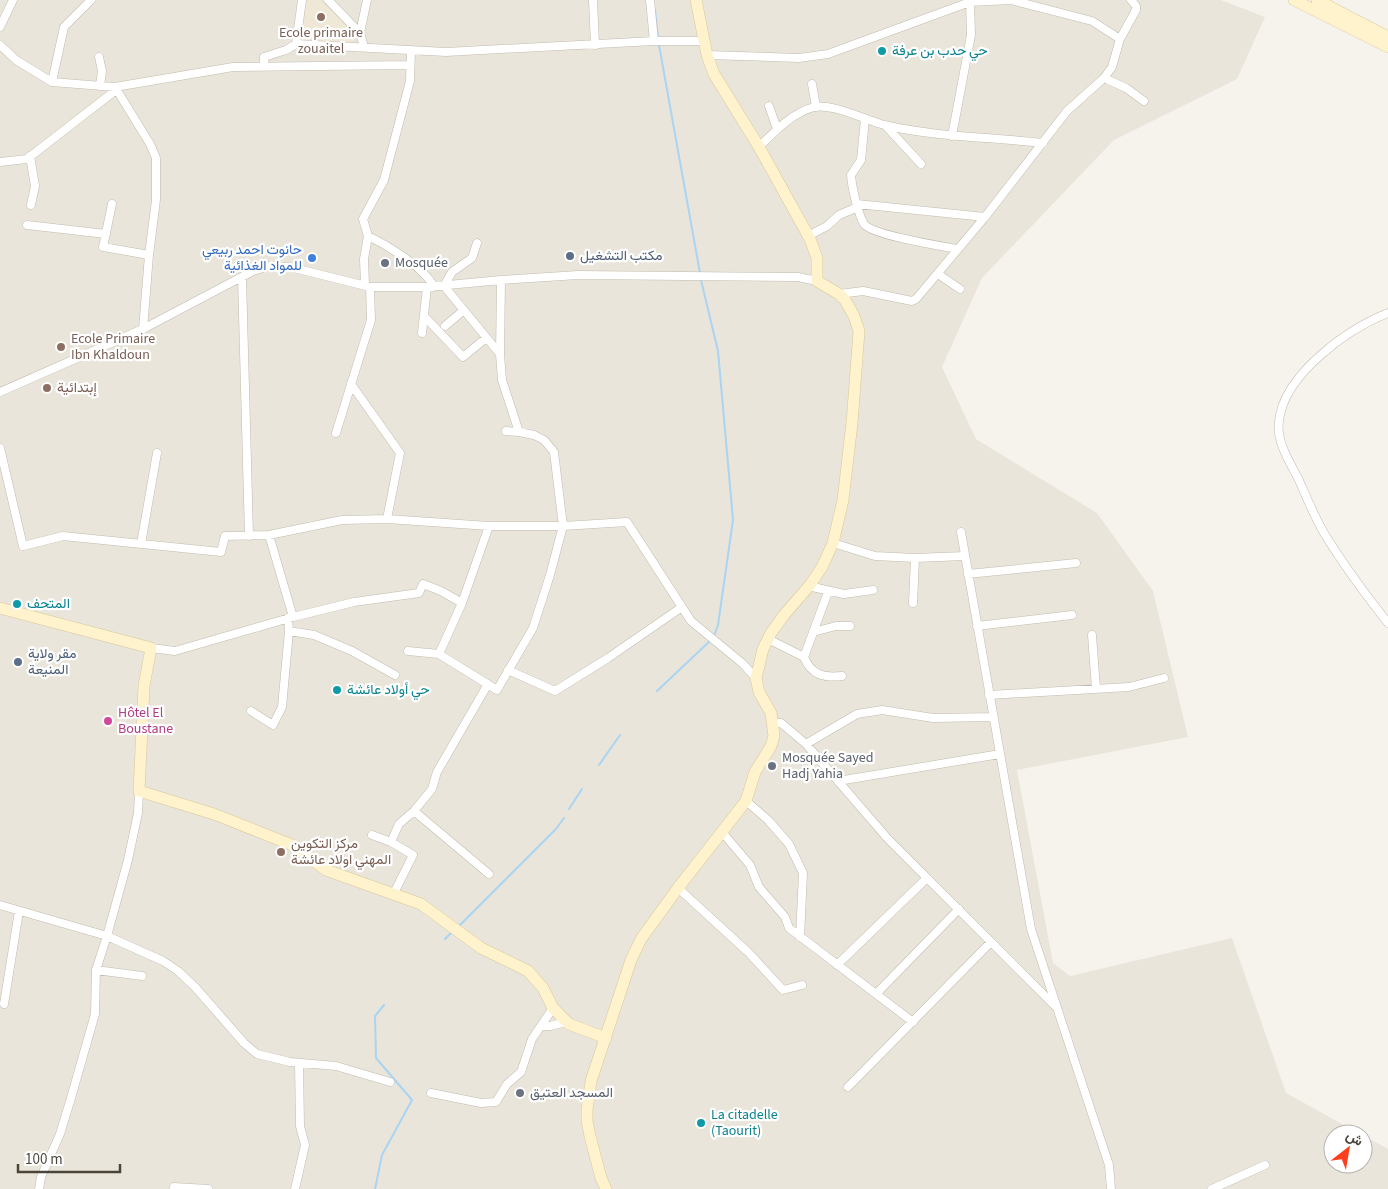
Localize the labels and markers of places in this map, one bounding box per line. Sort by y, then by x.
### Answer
marker: Ecole primaire zouaitel [315,11,327,23]
place label: Ecole primaire zouaitel [279,23,363,59]
place label: حي حدب بن عرفة [892,41,988,62]
marker: حي حدب بن عرفة [876,45,888,57]
place label: حانوت احمد ربيعي للمواد الغذائية [202,240,302,276]
place label: مكتب التشغيل [580,246,663,266]
marker: مكتب التشغيل [564,250,576,262]
marker: حانوت احمد ربيعي للمواد الغذائية [306,252,318,264]
place label: Mosquée [395,253,448,273]
marker: Mosquée [379,257,391,269]
place label: Ecole Primaire Ibn Khaldoun [71,329,155,365]
marker: Ecole Primaire Ibn Khaldoun [55,341,67,353]
place label: إبتدائية [57,378,97,398]
marker: إبتدائية [41,382,53,394]
place label: المتحف [27,594,70,614]
marker: المتحف [11,598,23,610]
place label: مقر ولاية المنيعة [28,644,76,680]
marker: مقر ولاية المنيعة [12,656,24,668]
place label: حي أولاد عائشة [347,680,430,701]
marker: حي أولاد عائشة [331,684,343,696]
place label: Hôtel El Boustane [118,703,173,739]
marker: Hôtel El Boustane [102,715,114,727]
place label: Mosquée Sayed Hadj Yahia [782,748,873,784]
marker: Mosquée Sayed Hadj Yahia [766,760,778,772]
place label: مركز التكوين المهني اولاد عائشة [291,834,391,871]
marker: مركز التكوين المهني اولاد عائشة [275,846,287,858]
place label: المسجد العتيق [530,1083,613,1103]
marker: المسجد العتيق [514,1087,526,1099]
place label: La citadelle (Taourit) [711,1105,778,1141]
marker: La citadelle (Taourit) [695,1117,707,1129]

